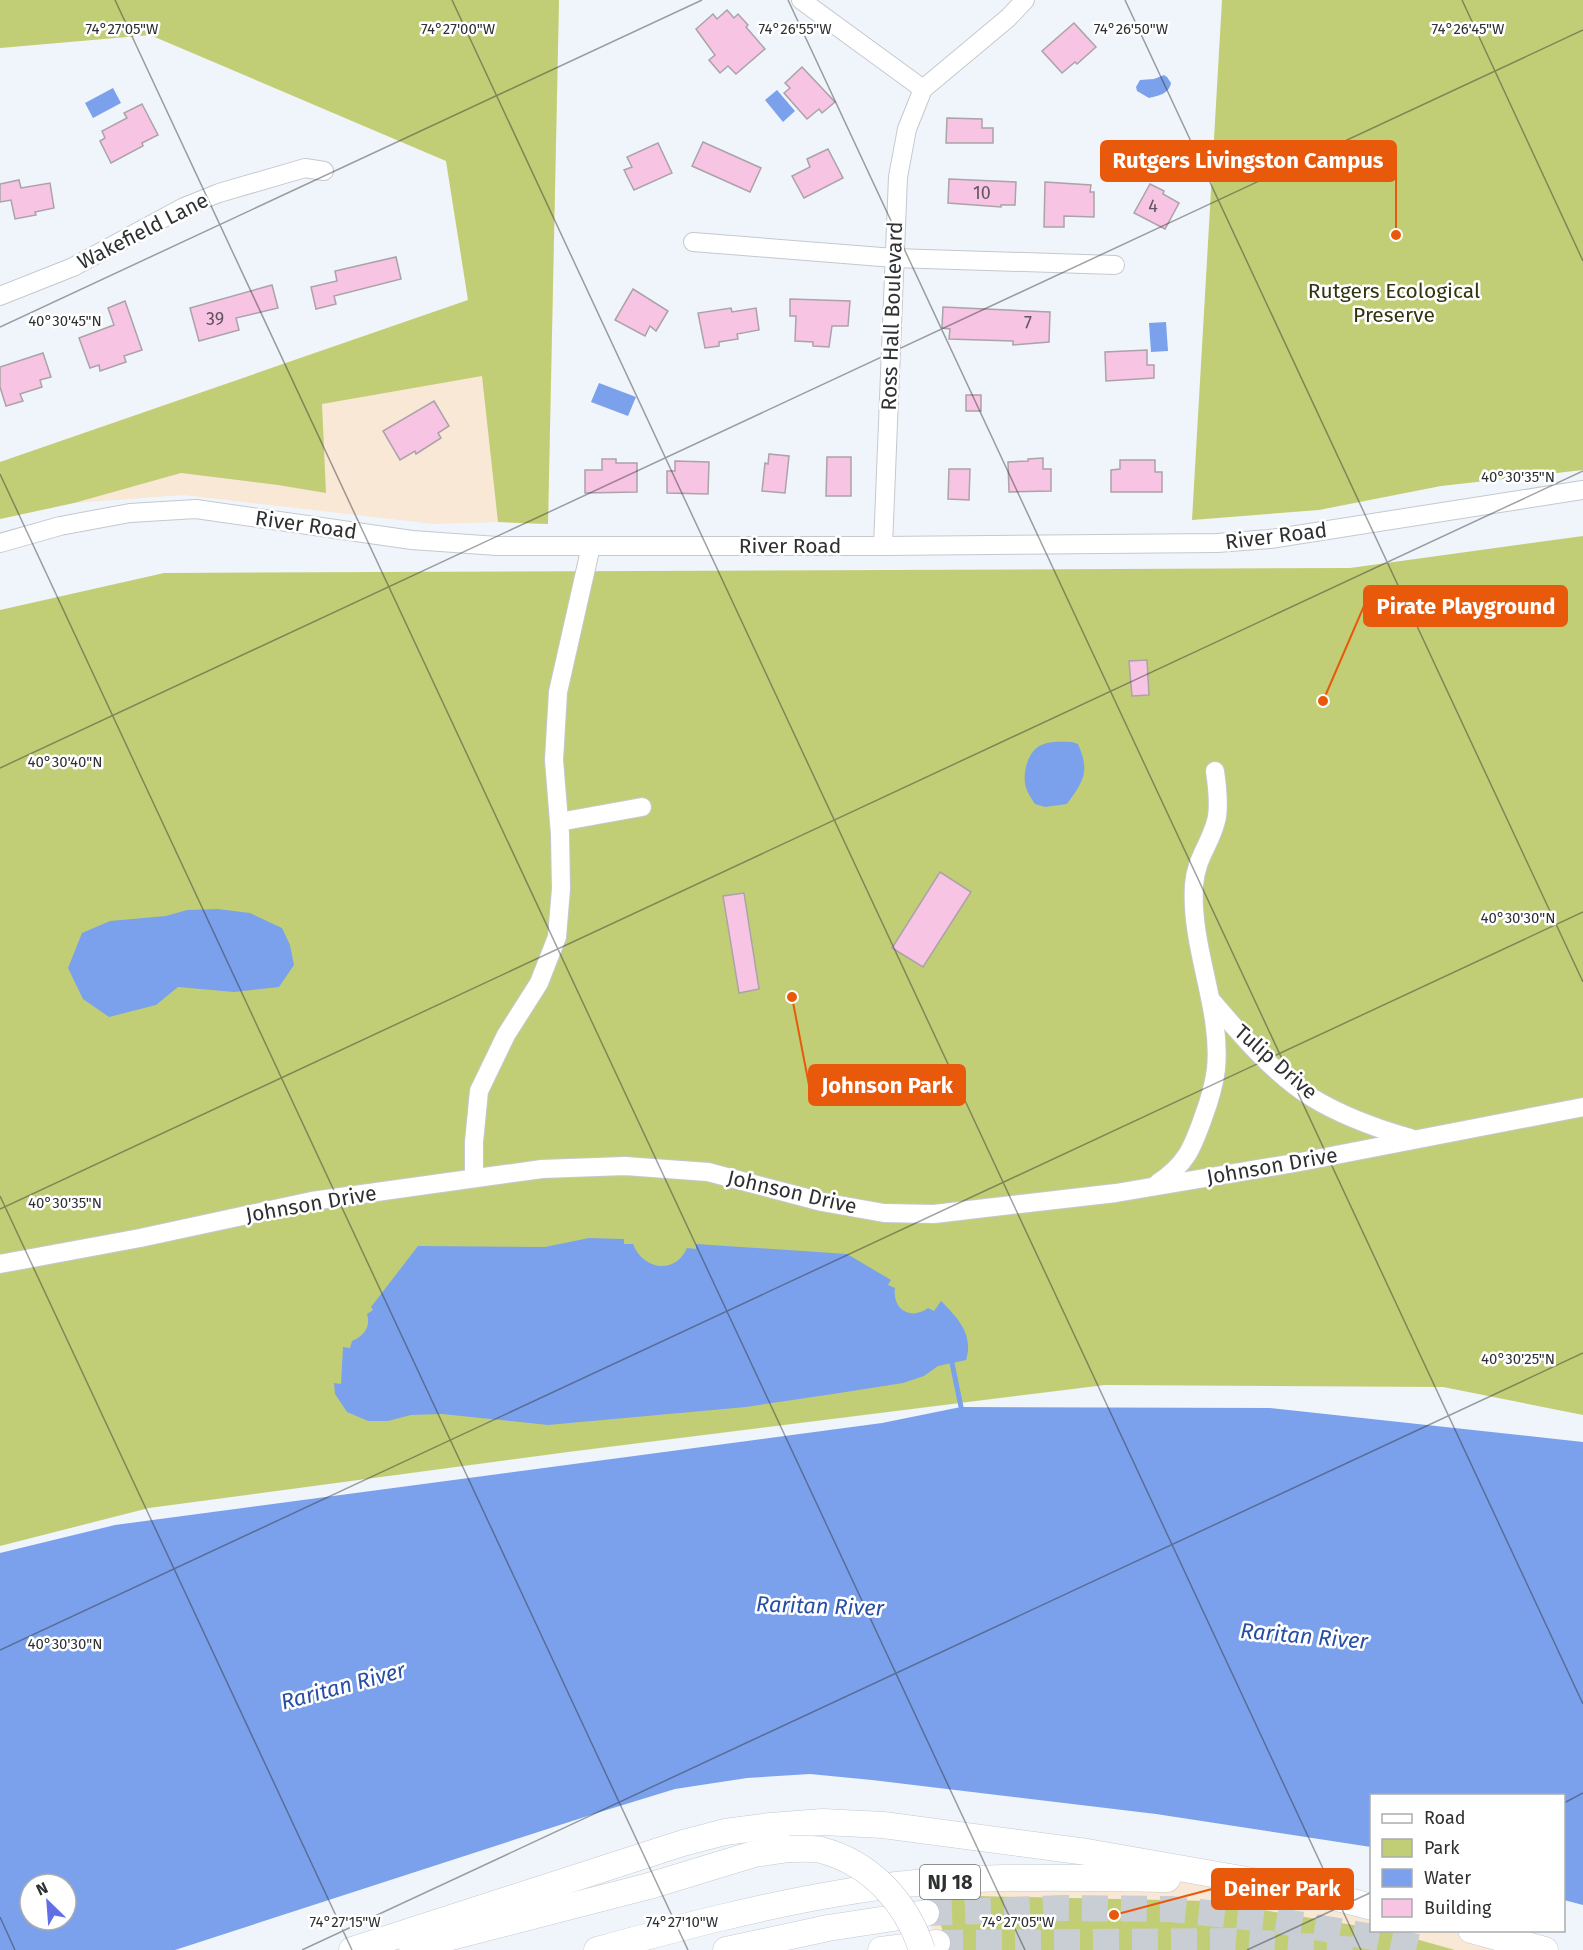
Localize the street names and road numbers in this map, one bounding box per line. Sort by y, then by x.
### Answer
street label: Wakefield Lane [73,187,213,275]
street label: Ross Hall Boulevard [876,221,908,411]
street label: River Road [253,505,359,545]
street label: River Road [1224,517,1328,555]
street label: River Road [739,533,841,559]
street label: Tulip Drive [1229,1019,1323,1105]
street label: Johnson Drive [1205,1142,1339,1190]
street label: Johnson Drive [725,1164,859,1220]
street label: Johnson Drive [244,1180,378,1228]
road number: NJ 18 [920,1865,980,1899]

